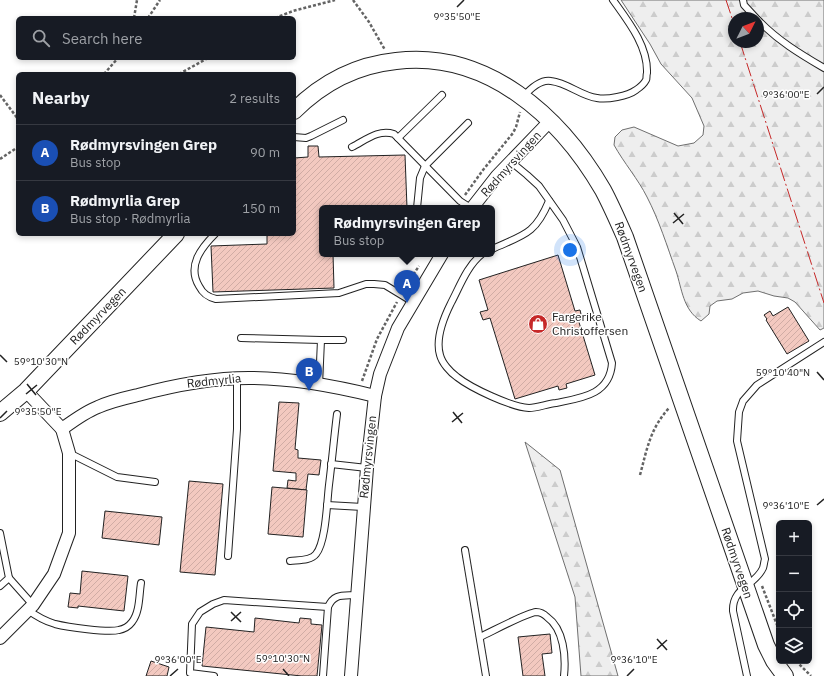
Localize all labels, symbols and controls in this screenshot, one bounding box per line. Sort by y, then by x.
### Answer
text: 9°35'50"E [433,10,481,23]
north arrow [728,12,764,48]
search box [16,16,296,60]
icon: search [30,27,52,49]
text: Search here [62,29,142,48]
text: Nearby [32,87,90,109]
text: 9°36'00"E [762,88,810,101]
text: 2 results [229,90,280,107]
street label: Rødmyrsvingen [477,128,544,200]
text: Rødmyrsvingen Grep [70,135,217,154]
text: A [41,144,49,161]
text: 90 m [250,144,280,161]
text: Bus stop [70,154,121,171]
text: Rødmyrlia Grep [70,191,180,210]
text: B [41,200,49,217]
text: 150 m [242,200,280,217]
popup [319,205,495,257]
text: Bus stop · Rødmyrlia [70,210,191,227]
text: Rødmyrsvingen Grep [333,213,481,232]
street label: Rødmyrvegen [612,219,651,294]
text: Bus stop [333,232,384,249]
your location [560,240,580,260]
pin: A [394,270,420,303]
street label: Rødmyrvegen [66,284,129,348]
place label: Fargerike Christoffersen [552,309,628,338]
shop icon: Fargerike Christoffersen [527,313,549,335]
text: 59°10'30"N [14,355,68,368]
pin: B [296,358,322,391]
text: 59°10'40"N [756,366,810,379]
street label: Rødmyrlia [186,370,243,391]
text: 9°35'50"E [14,405,62,418]
street label: Rødmyrsvingen [356,415,379,499]
text: 9°36'10"E [762,499,810,512]
map controls [776,520,812,664]
button: + [776,520,812,556]
street label: Rødmyrvegen [718,525,757,600]
button: − [776,556,812,592]
button: locate [776,592,812,628]
button: layers [776,628,812,664]
text: 59°10'30"N [256,652,310,665]
text: 9°36'00"E [154,653,202,666]
text: 9°36'10"E [610,653,658,666]

